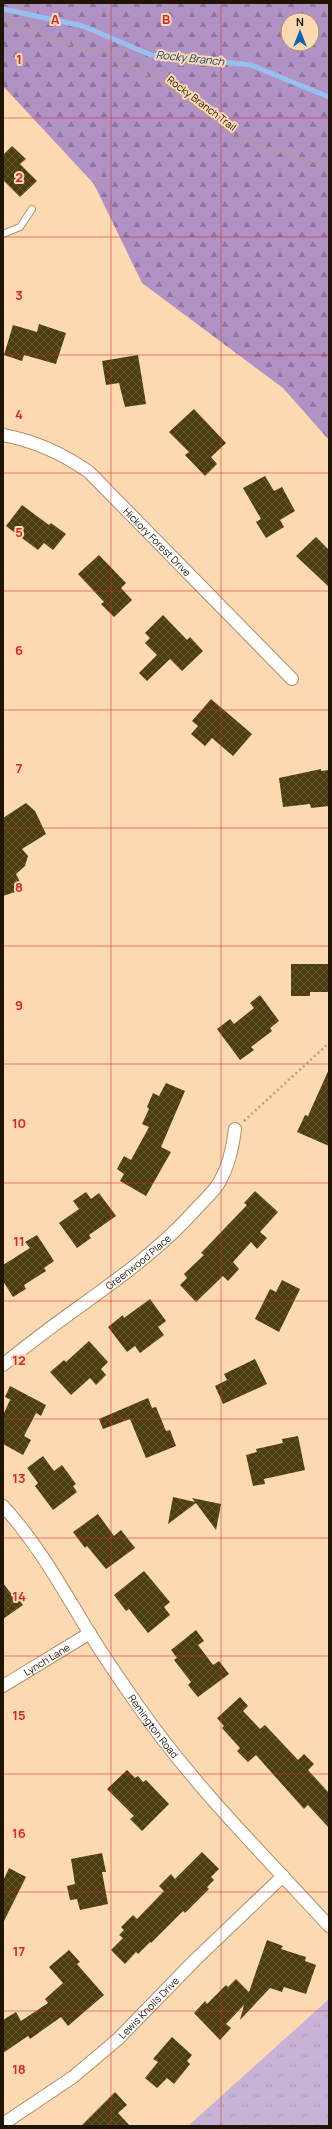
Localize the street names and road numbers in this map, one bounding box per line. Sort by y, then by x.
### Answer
street label: Rocky Branch Trail [164,72,240,134]
street label: Hickory Forest Drive [120,504,194,579]
street label: Greenwood Place [102,1231,174,1293]
street label: Lynch Lane [21,1640,72,1679]
street label: Remington Road [125,1692,182,1761]
street label: Lewis Knolls Drive [115,1974,182,2042]

